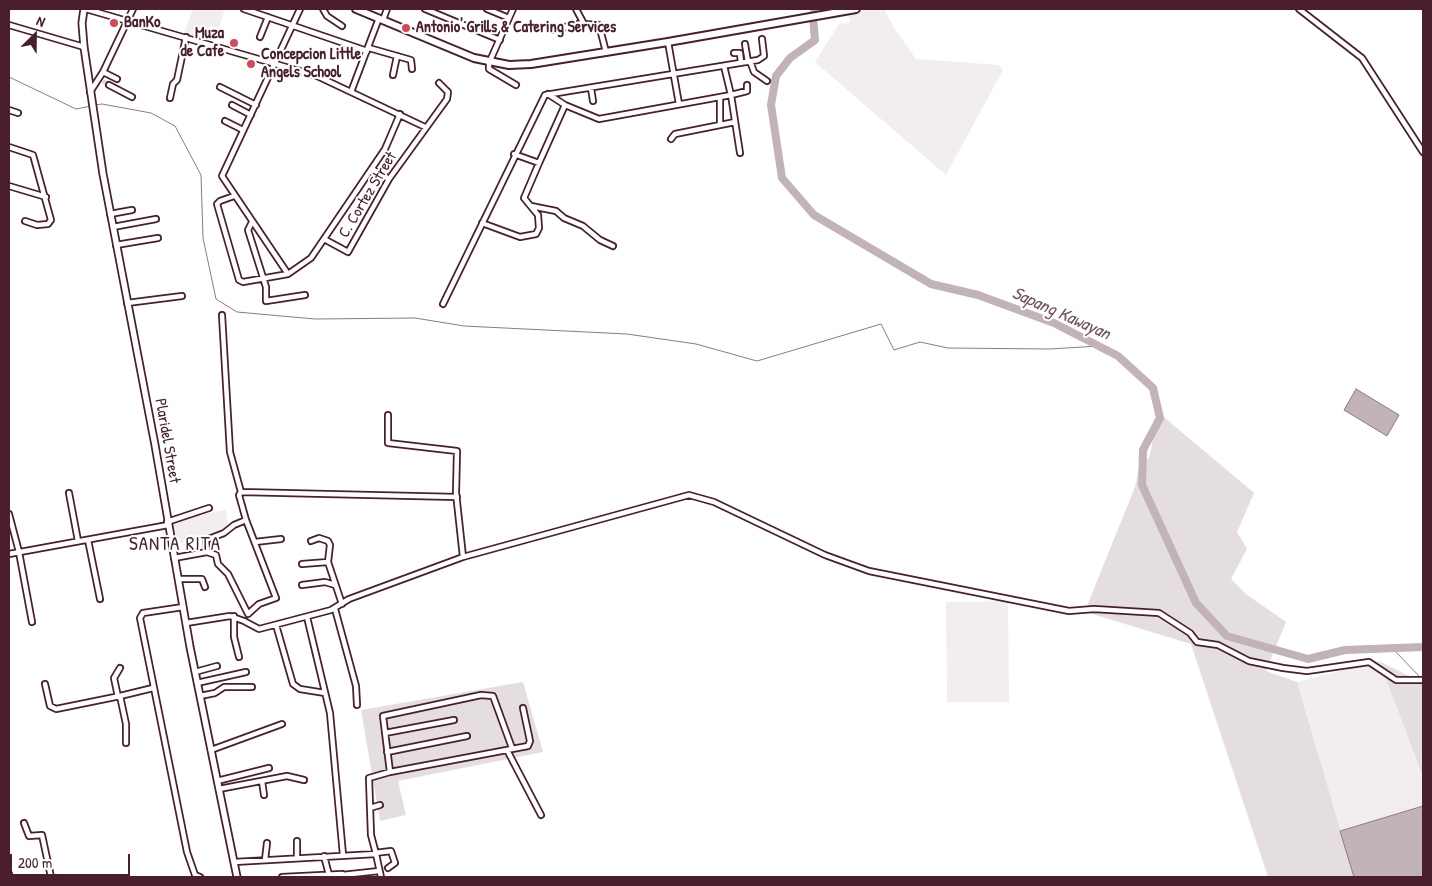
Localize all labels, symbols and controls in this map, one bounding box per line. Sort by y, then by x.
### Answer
north arrow [10,10,60,60]
text: N [34,11,48,31]
place label: BanKo [124,13,160,33]
marker: BanKo [108,17,120,29]
place label: Antonio' Grills & Catering Services [416,18,616,38]
marker: Antonio' Grills & Catering Services [400,22,412,34]
place label: Muza de Cafe [181,24,224,62]
marker: Muza de Cafe [228,37,240,49]
place label: Concepcion Little Angels School [261,45,361,83]
marker: Concepcion Little Angels School [245,58,257,70]
street label: C. Cortez Street [335,149,401,241]
water label: Sapang Kawayan [1009,283,1113,345]
street label: Plaridel Street [150,397,184,485]
district label: SANTA RITA [128,534,222,556]
scale bar [12,844,132,876]
text: 200 m [18,852,52,873]

